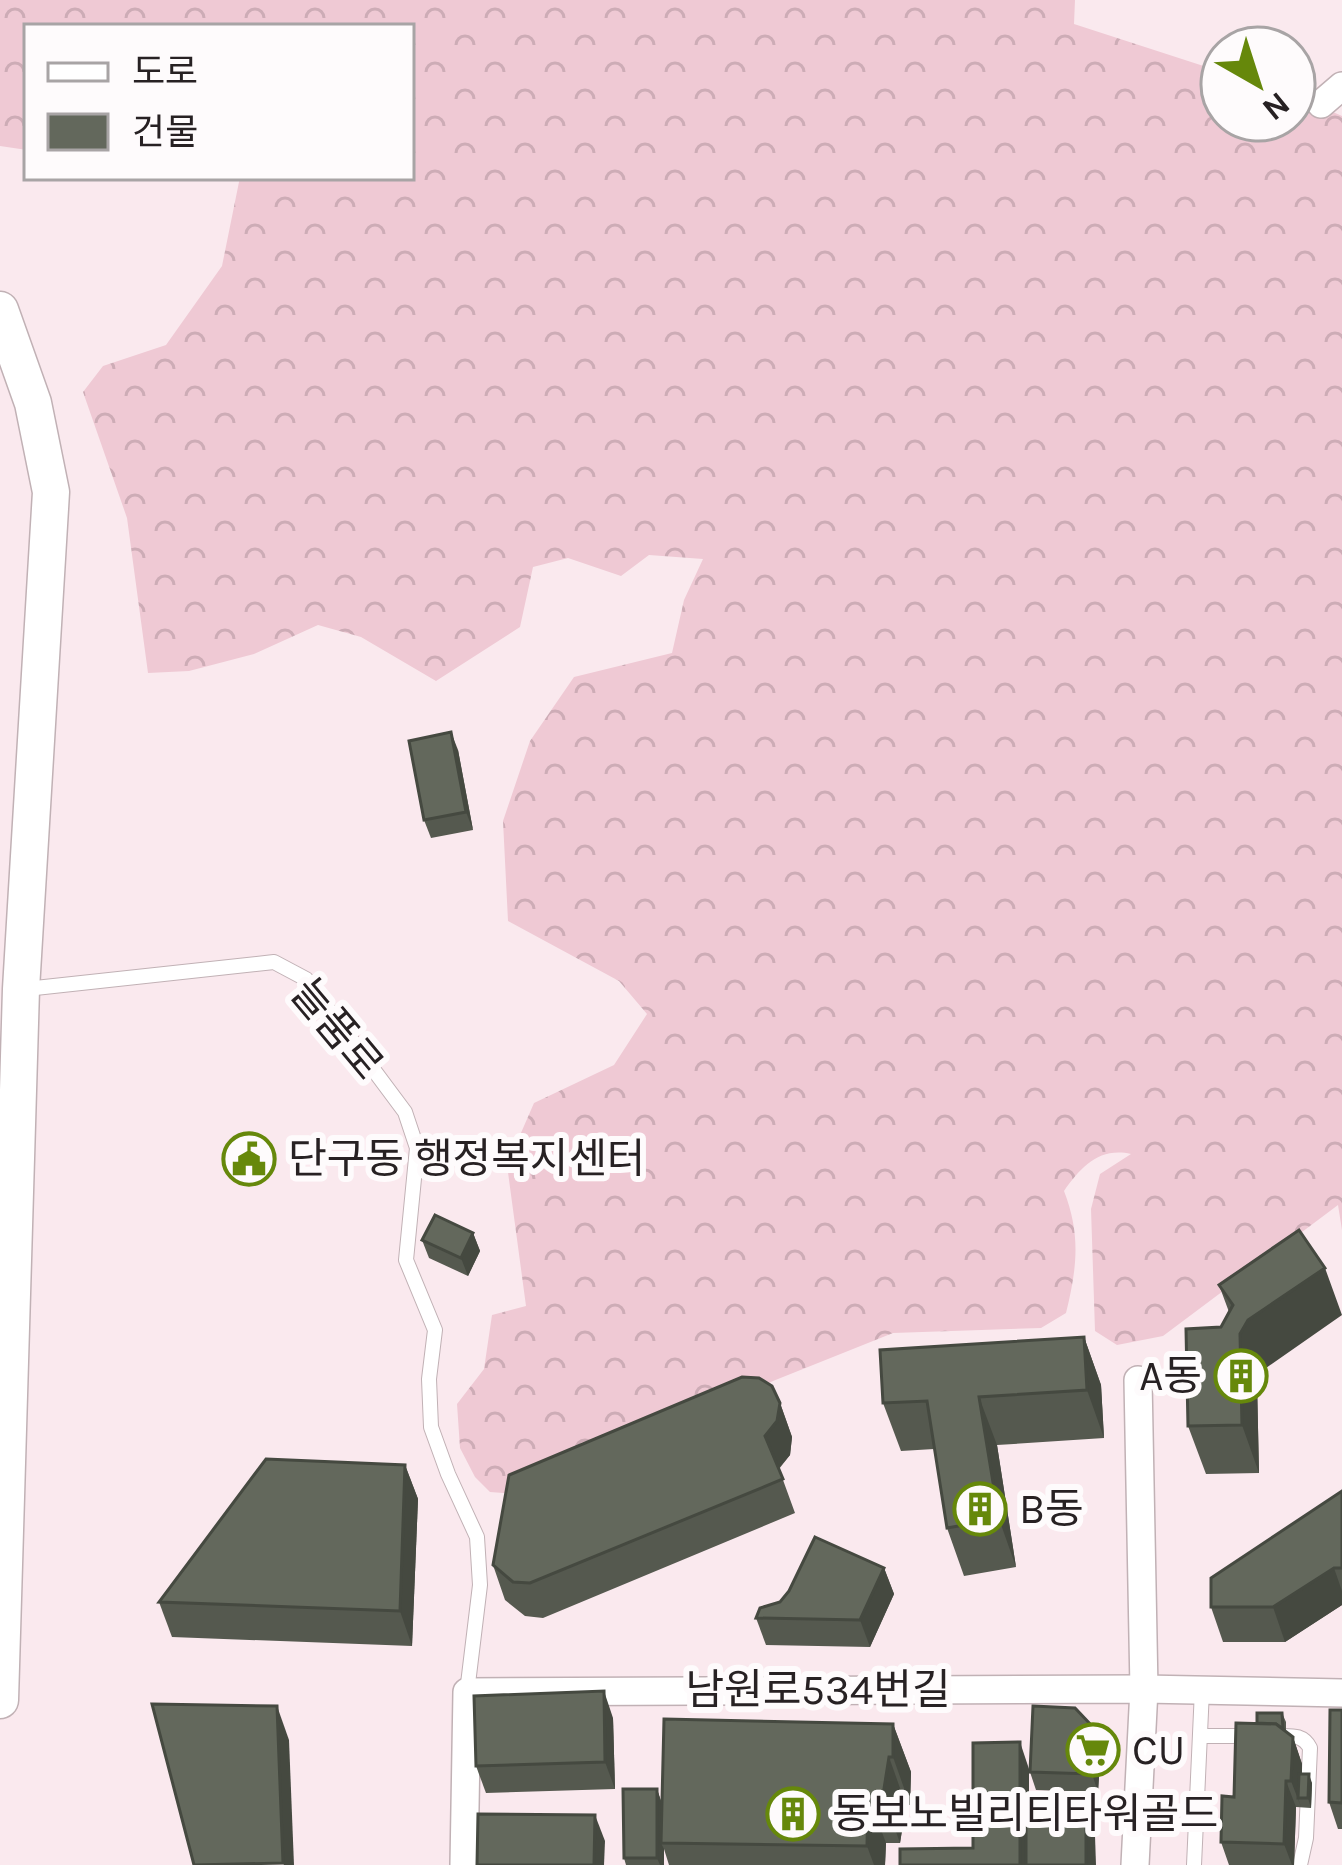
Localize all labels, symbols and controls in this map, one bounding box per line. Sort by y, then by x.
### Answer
legend [24,24,414,180]
north arrow [1198,24,1318,144]
text: 도로 [132,51,198,93]
text: N [1255,84,1297,129]
text: 건물 [132,111,198,153]
street label: 늘품로 [281,969,393,1089]
public building icon: 단구동 행정복지센터 [221,1131,277,1187]
place label: 단구동 행정복지센터 [288,1134,646,1184]
building icon: A동 [1213,1348,1269,1404]
place label: A동 [1139,1351,1202,1401]
building icon: B동 [952,1481,1008,1537]
place label: B동 [1019,1484,1084,1534]
street label: 남원로534번길 [685,1665,951,1715]
supermarket icon: CU [1065,1722,1121,1778]
place label: CU [1132,1725,1185,1775]
building icon: 동보노빌리티타워골드 [765,1786,821,1842]
place label: 동보노빌리티타워골드 [832,1789,1218,1839]

